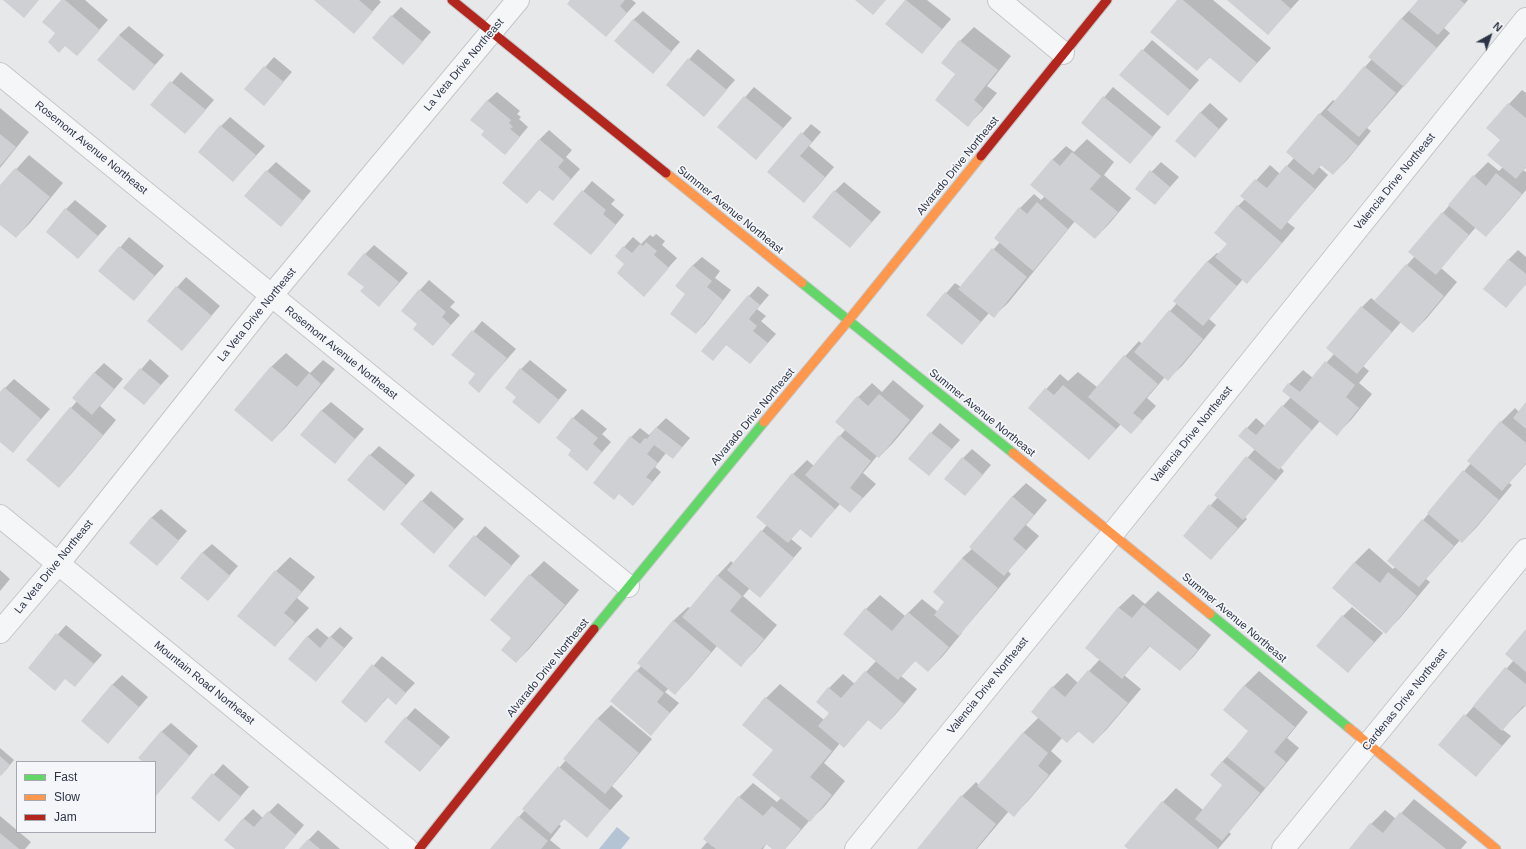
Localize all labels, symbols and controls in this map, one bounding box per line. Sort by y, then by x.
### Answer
street label: La Veta Drive Northeast [421,16,507,114]
north arrow [1470,16,1510,56]
text: N [1491,20,1505,34]
street label: Rosemont Avenue Northeast [32,98,150,198]
street label: Alvarado Drive Northeast [914,114,1002,218]
street label: Valencia Drive Northeast [1352,131,1438,233]
street label: Summer Avenue Northeast [674,163,786,257]
street label: La Veta Drive Northeast [215,265,299,365]
street label: Rosemont Avenue Northeast [282,303,400,403]
street label: Alvarado Drive Northeast [708,366,798,468]
street label: Summer Avenue Northeast [926,366,1038,460]
street label: Valencia Drive Northeast [1149,384,1235,486]
street label: La Veta Drive Northeast [12,517,96,617]
street label: Summer Avenue Northeast [1179,570,1289,666]
street label: Alvarado Drive Northeast [504,616,592,720]
street label: Valencia Drive Northeast [945,635,1031,737]
street label: Mountain Road Northeast [151,638,257,728]
street label: Cardenas Drive Northeast [1360,646,1450,754]
legend [16,761,156,833]
text: Fast [54,770,77,784]
text: Slow [54,790,80,804]
text: Jam [54,810,77,824]

